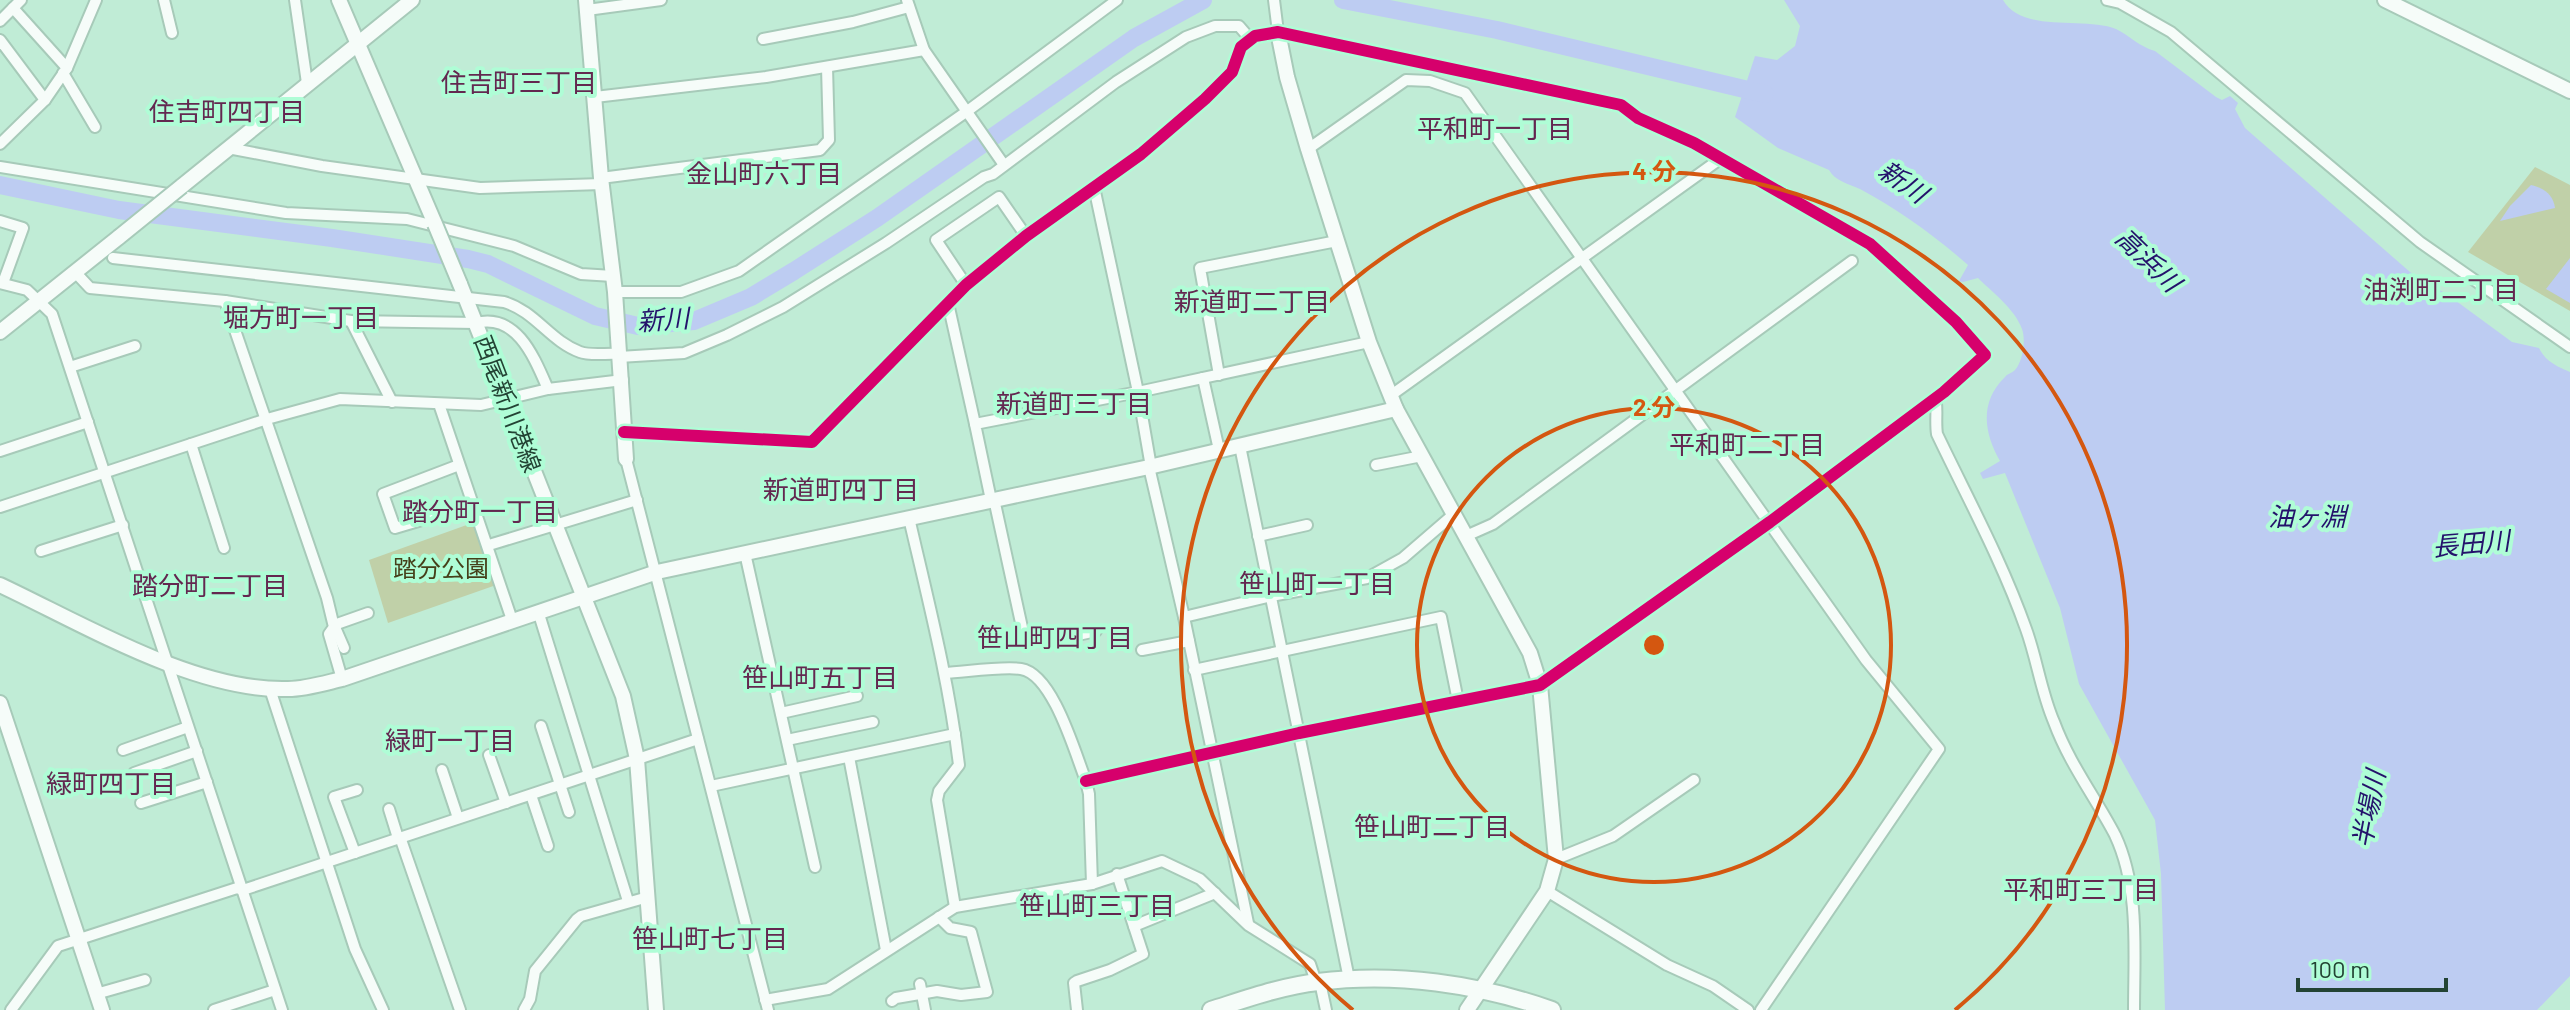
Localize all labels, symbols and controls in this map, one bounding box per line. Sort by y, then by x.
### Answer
district label: 住吉町三丁目 [441,66,597,97]
district label: 住吉町四丁目 [149,95,305,126]
district label: 平和町一丁目 [1417,112,1573,143]
water label: 新川 [1874,153,1936,210]
text: 4 分 [1632,156,1676,185]
district label: 金山町六丁目 [686,157,842,188]
water label: 高浜川 [2110,221,2190,299]
district label: 油渕町二丁目 [2363,273,2519,304]
district label: 新道町二丁目 [1174,285,1330,316]
district label: 堀方町一丁目 [223,301,379,332]
water label: 新川 [636,301,693,336]
street label: 西尾新川港線 [469,331,548,476]
district label: 新道町三丁目 [996,387,1152,418]
text: 2 分 [1633,392,1675,421]
district label: 平和町二丁目 [1669,428,1825,459]
district label: 新道町四丁目 [763,473,919,504]
district label: 踏分町一丁目 [402,495,558,526]
water label: 油ヶ淵 [2268,500,2350,531]
water label: 長田川 [2431,523,2514,561]
park label: 踏分公園 [393,553,489,582]
district label: 笹山町一丁目 [1239,567,1395,598]
district label: 踏分町二丁目 [132,569,288,600]
district label: 笹山町四丁目 [977,621,1133,652]
centre of rings [1640,631,1668,659]
district label: 笹山町五丁目 [742,661,898,692]
district label: 緑町一丁目 [385,724,515,755]
water label: 半場川 [2345,765,2391,850]
district label: 緑町四丁目 [46,767,176,798]
district label: 笹山町二丁目 [1354,810,1510,841]
district label: 平和町三丁目 [2003,873,2159,904]
district label: 笹山町三丁目 [1019,889,1175,920]
district label: 笹山町七丁目 [632,922,788,953]
scale bar [2298,942,2446,992]
text: 100 m [2310,954,2370,983]

